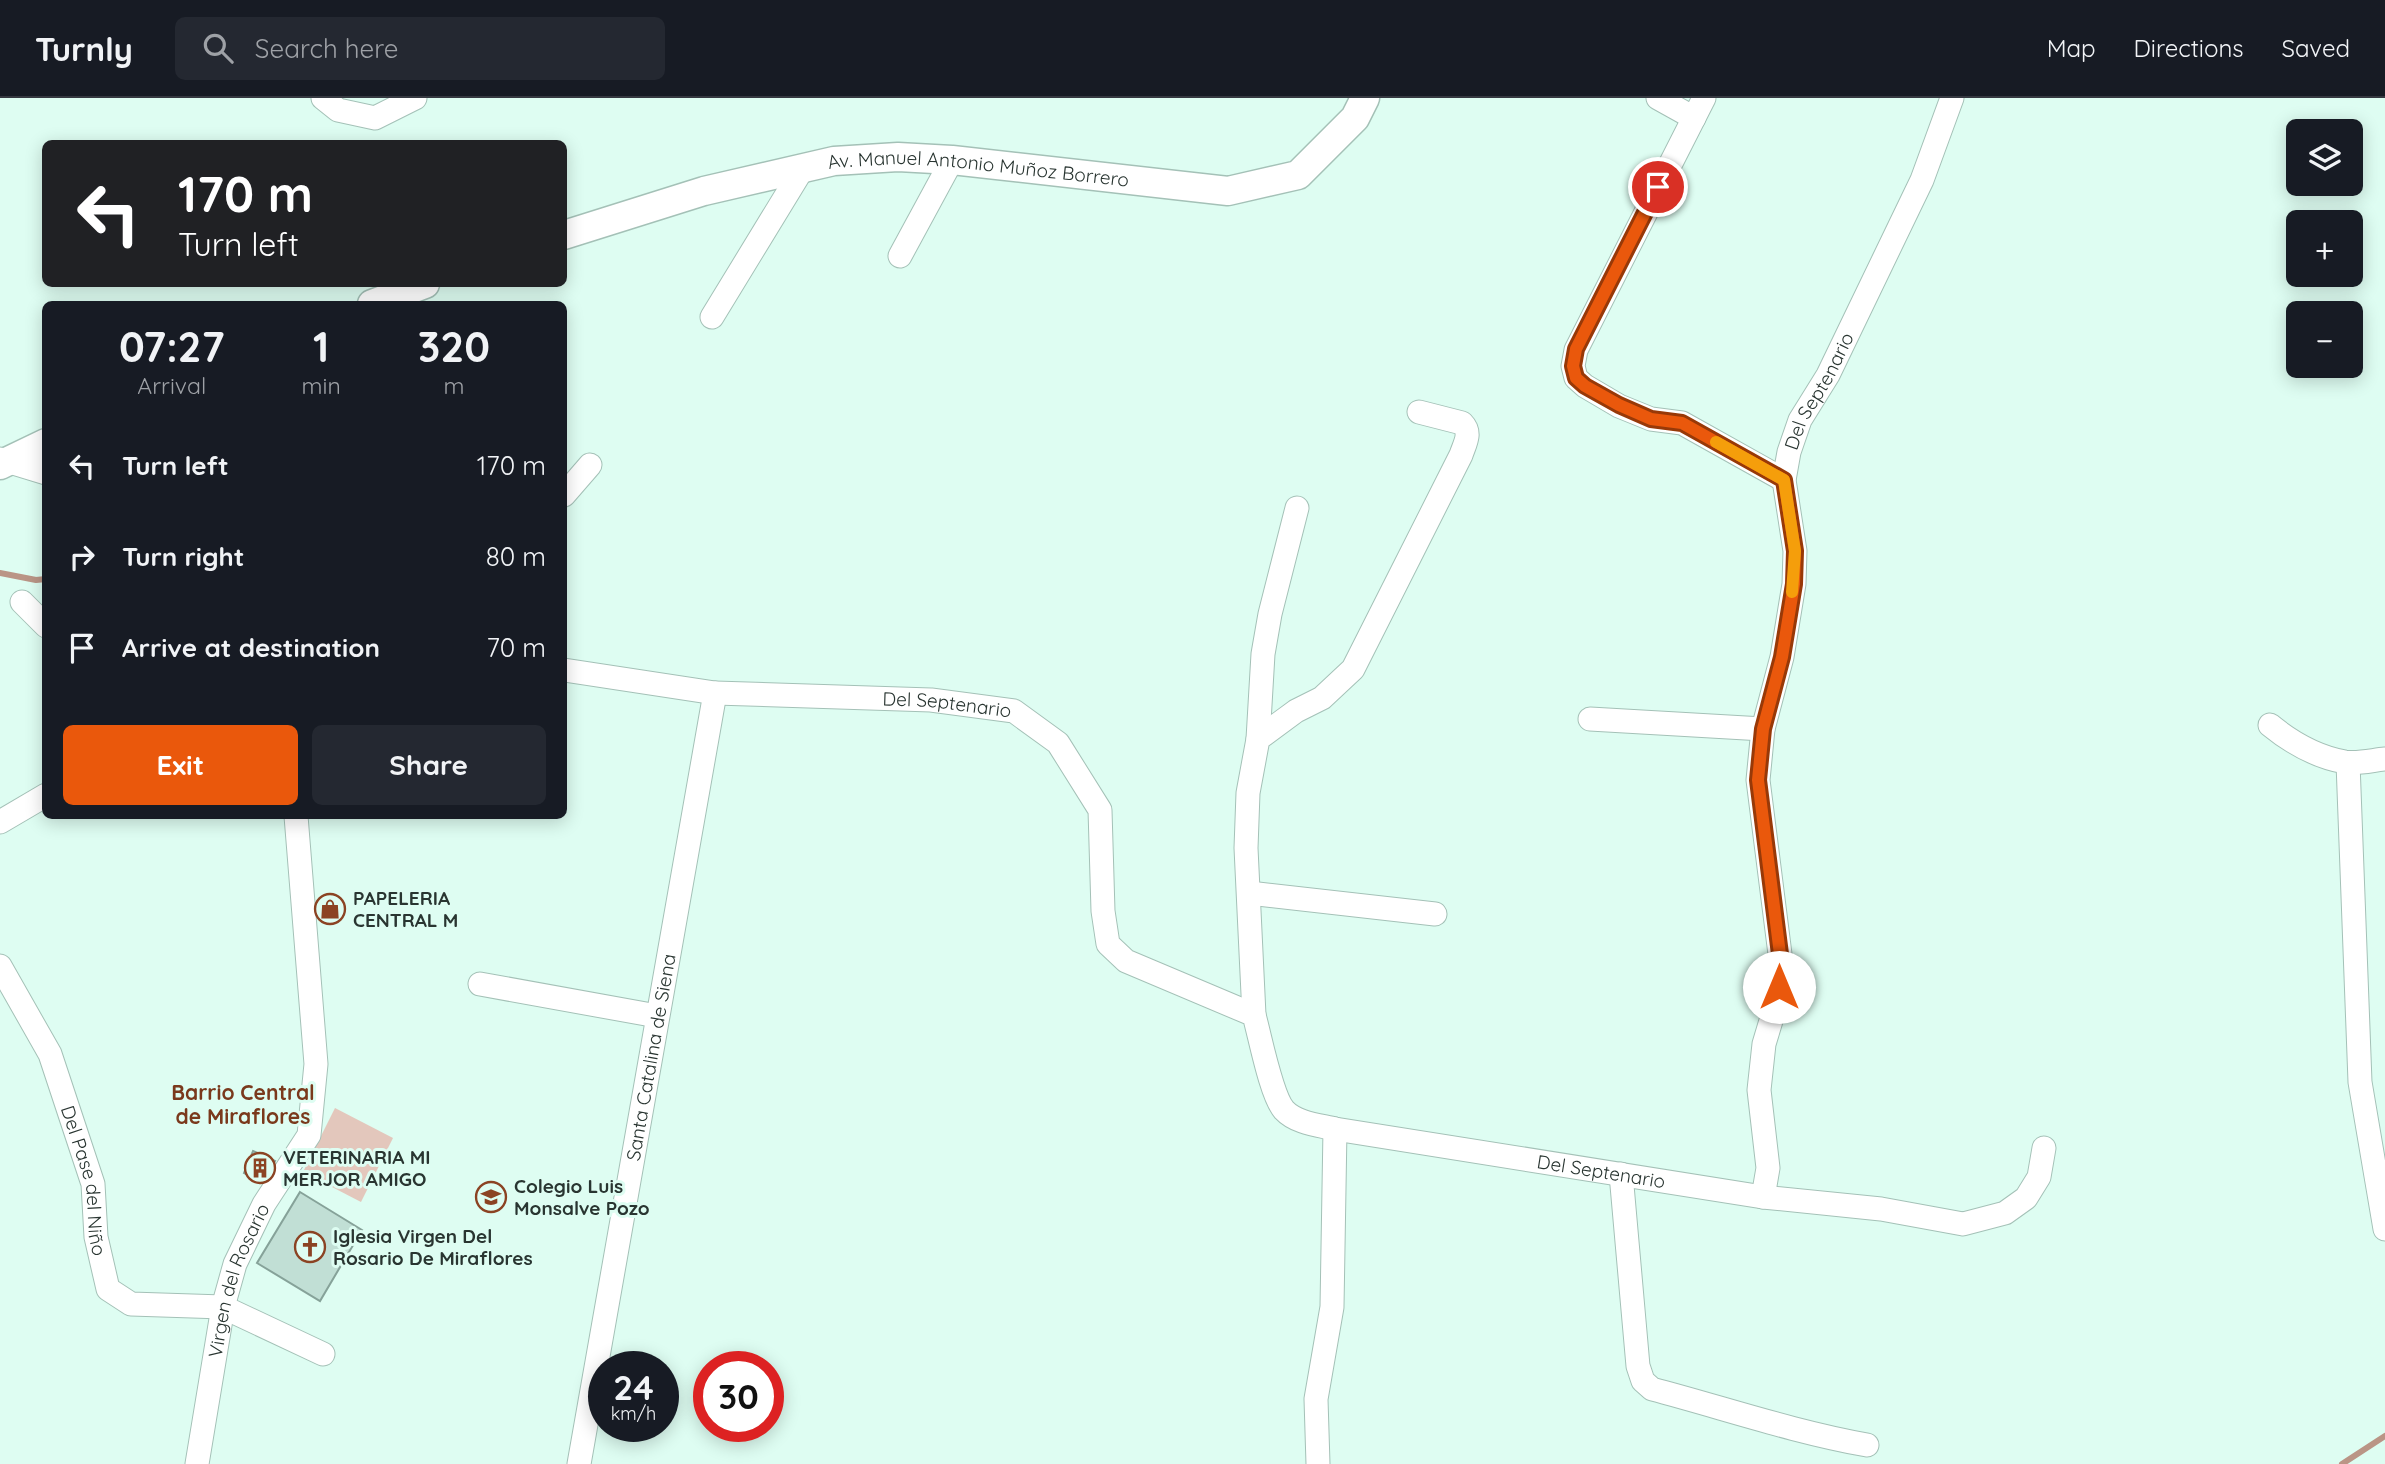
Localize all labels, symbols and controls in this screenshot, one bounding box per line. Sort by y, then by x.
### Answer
search box [175,17,665,80]
text: Turnly [35,28,133,69]
icon: search [199,29,237,67]
text: Search here [255,32,398,65]
text: Map [2047,33,2096,63]
text: Directions [2134,33,2244,63]
text: Saved [2282,33,2350,63]
map controls [2286,119,2363,378]
button: layers [2286,119,2363,196]
street label: Av. Manuel Antonio Muñoz Borrero [825,145,1130,192]
pin [1628,157,1688,217]
text: 170 m [178,163,313,224]
icon: left [63,168,154,259]
icon: arrive [1639,168,1677,206]
button: + [2286,210,2363,287]
text: Turn left [178,224,299,264]
button: − [2286,301,2363,378]
text: 07:27 [119,320,225,373]
text: 1 [313,320,329,373]
text: 320 [418,320,490,373]
street label: Del Septenario [1779,328,1859,453]
text: Arrival [137,371,206,400]
text: min [302,371,341,400]
text: m [443,371,464,400]
icon: left [63,447,101,485]
text: Turn left [122,449,229,482]
text: 170 m [477,449,546,482]
icon: right [63,538,101,576]
text: Turn right [122,540,244,573]
text: 80 m [486,540,546,573]
icon: arrive [63,629,101,667]
text: Arrive at destination [122,631,380,664]
text: 70 m [486,631,546,664]
street label: Del Septenario [882,686,1013,723]
button: Exit [63,725,298,805]
button: Share [312,725,546,805]
place label: PAPELERIA CENTRAL M [353,886,458,932]
shop icon: PAPELERIA CENTRAL M [313,892,347,926]
position arrow [1742,950,1816,1024]
street label: Santa Catalina de Siena [621,952,681,1163]
district label: Barrio Central de Miraflores [171,1079,315,1129]
street label: Del Pase del Niño [56,1102,112,1258]
place label: VETERINARIA MI MERJOR AMIGO [283,1145,430,1191]
street label: Del Septenario [1535,1149,1667,1193]
building icon: VETERINARIA MI MERJOR AMIGO [243,1151,277,1185]
place label: Colegio Luis Monsalve Pozo [514,1174,650,1220]
school or university icon: Colegio Luis Monsalve Pozo [474,1180,508,1214]
street label: Virgen del Rosario [203,1199,275,1359]
place label: Iglesia Virgen Del Rosario De Miraflores [333,1224,533,1270]
church icon: Iglesia Virgen Del Rosario De Miraflores [293,1230,327,1264]
speed limit sign: 30 [693,1351,784,1442]
text: 24 [613,1365,654,1409]
text: km/h [611,1402,656,1425]

